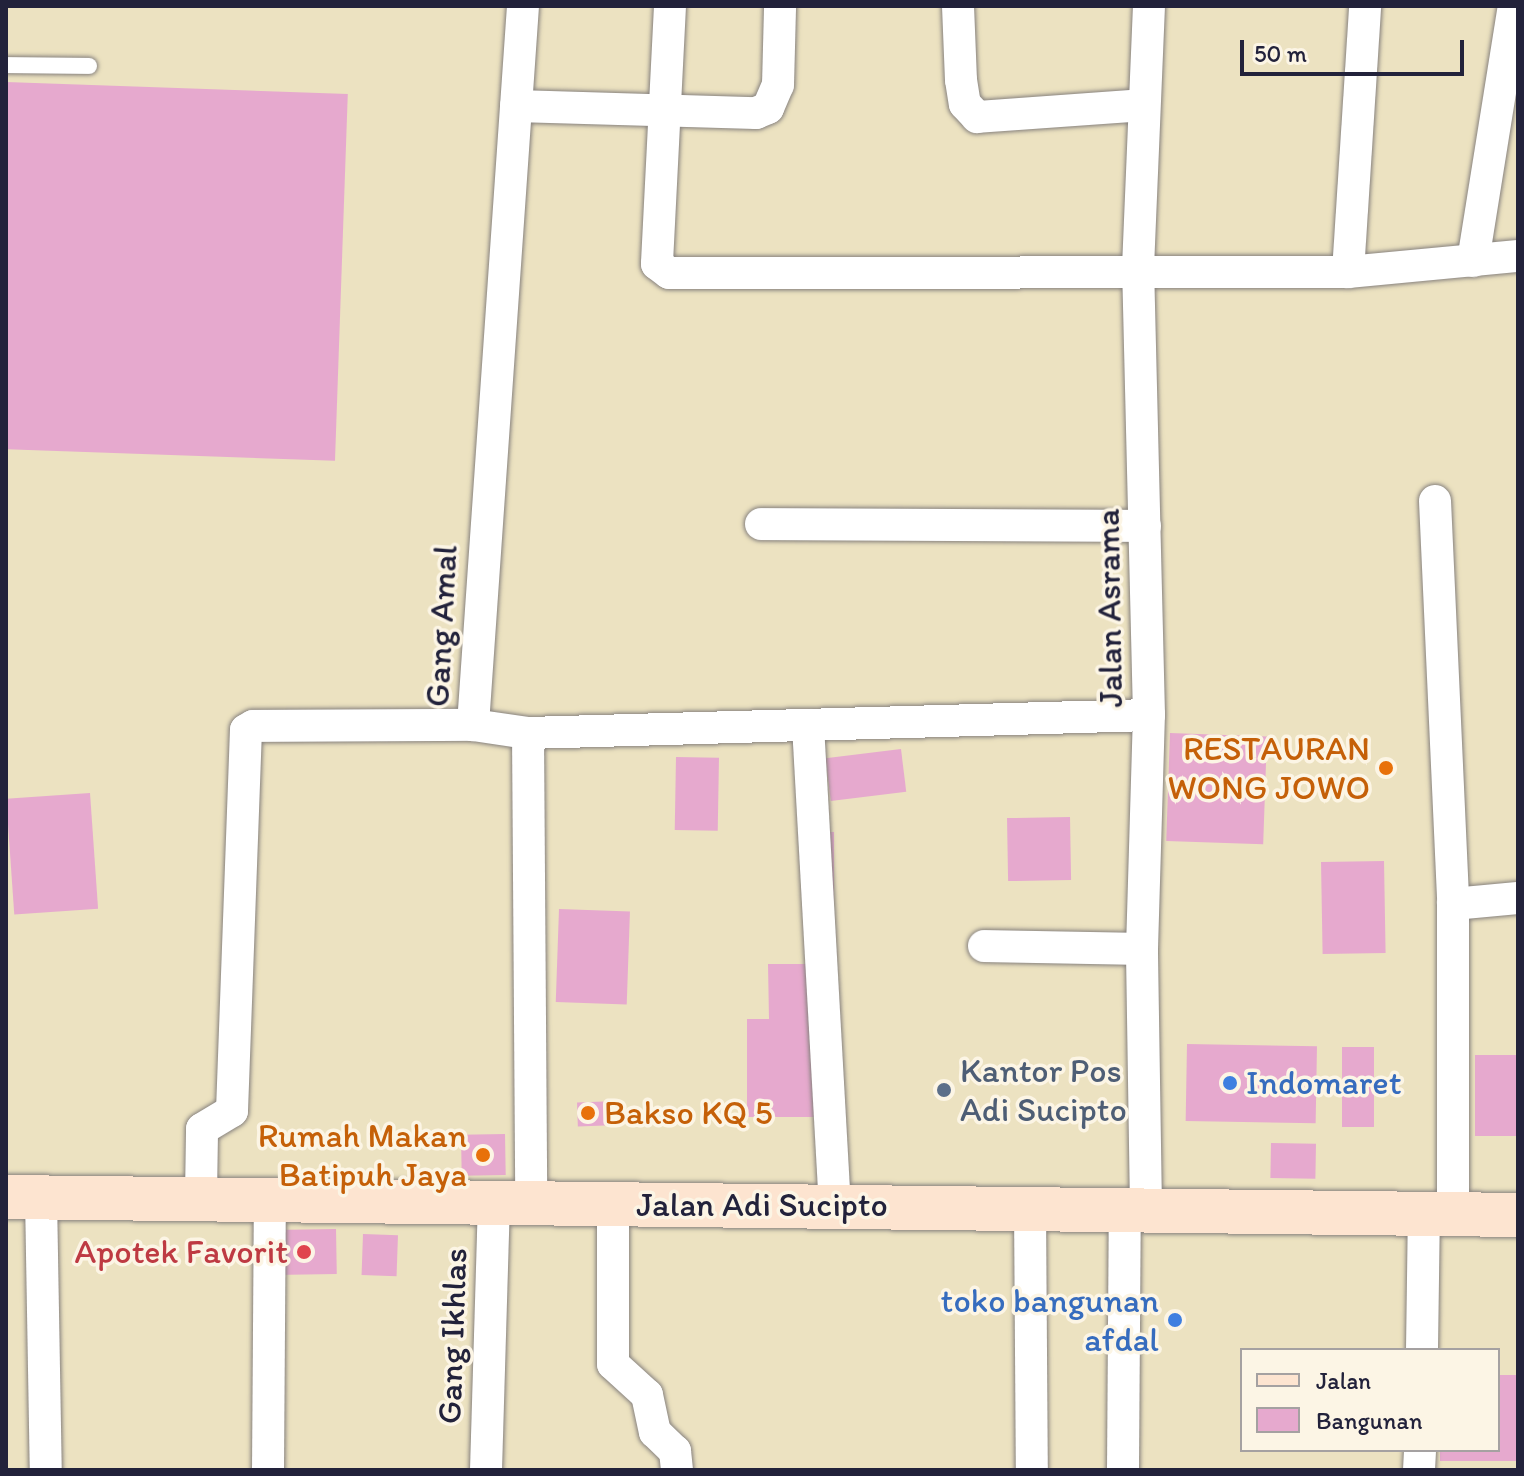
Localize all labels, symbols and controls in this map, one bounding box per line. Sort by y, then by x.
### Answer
scale bar [1244,24,1468,74]
text: 50 m [1254,39,1307,68]
street label: Jalan Asrama [1087,508,1131,708]
street label: Gang Amal [416,544,466,708]
place label: RESTAURAN WONG JOWO [1167,728,1370,808]
marker: RESTAURAN WONG JOWO [1377,759,1395,777]
place label: Kantor Pos Adi Sucipto [960,1050,1126,1130]
place label: Indomaret [1246,1063,1401,1103]
marker: Indomaret [1221,1074,1239,1092]
marker: Kantor Pos Adi Sucipto [935,1081,953,1099]
place label: Bakso KQ 5 [604,1093,773,1133]
marker: Bakso KQ 5 [579,1104,597,1122]
place label: Rumah Makan Batipuh Jaya [260,1115,467,1194]
marker: Rumah Makan Batipuh Jaya [474,1146,492,1164]
street label: Jalan Adi Sucipto [636,1185,888,1225]
place label: Apotek Favorit [76,1232,288,1272]
marker: Apotek Favorit [295,1243,313,1261]
street label: Gang Ikhlas [429,1248,475,1424]
place label: toko bangunan afdal [942,1280,1159,1360]
marker: toko bangunan afdal [1166,1311,1184,1329]
legend [1240,1348,1500,1452]
text: Jalan [1316,1366,1371,1395]
text: Bangunan [1316,1406,1423,1435]

